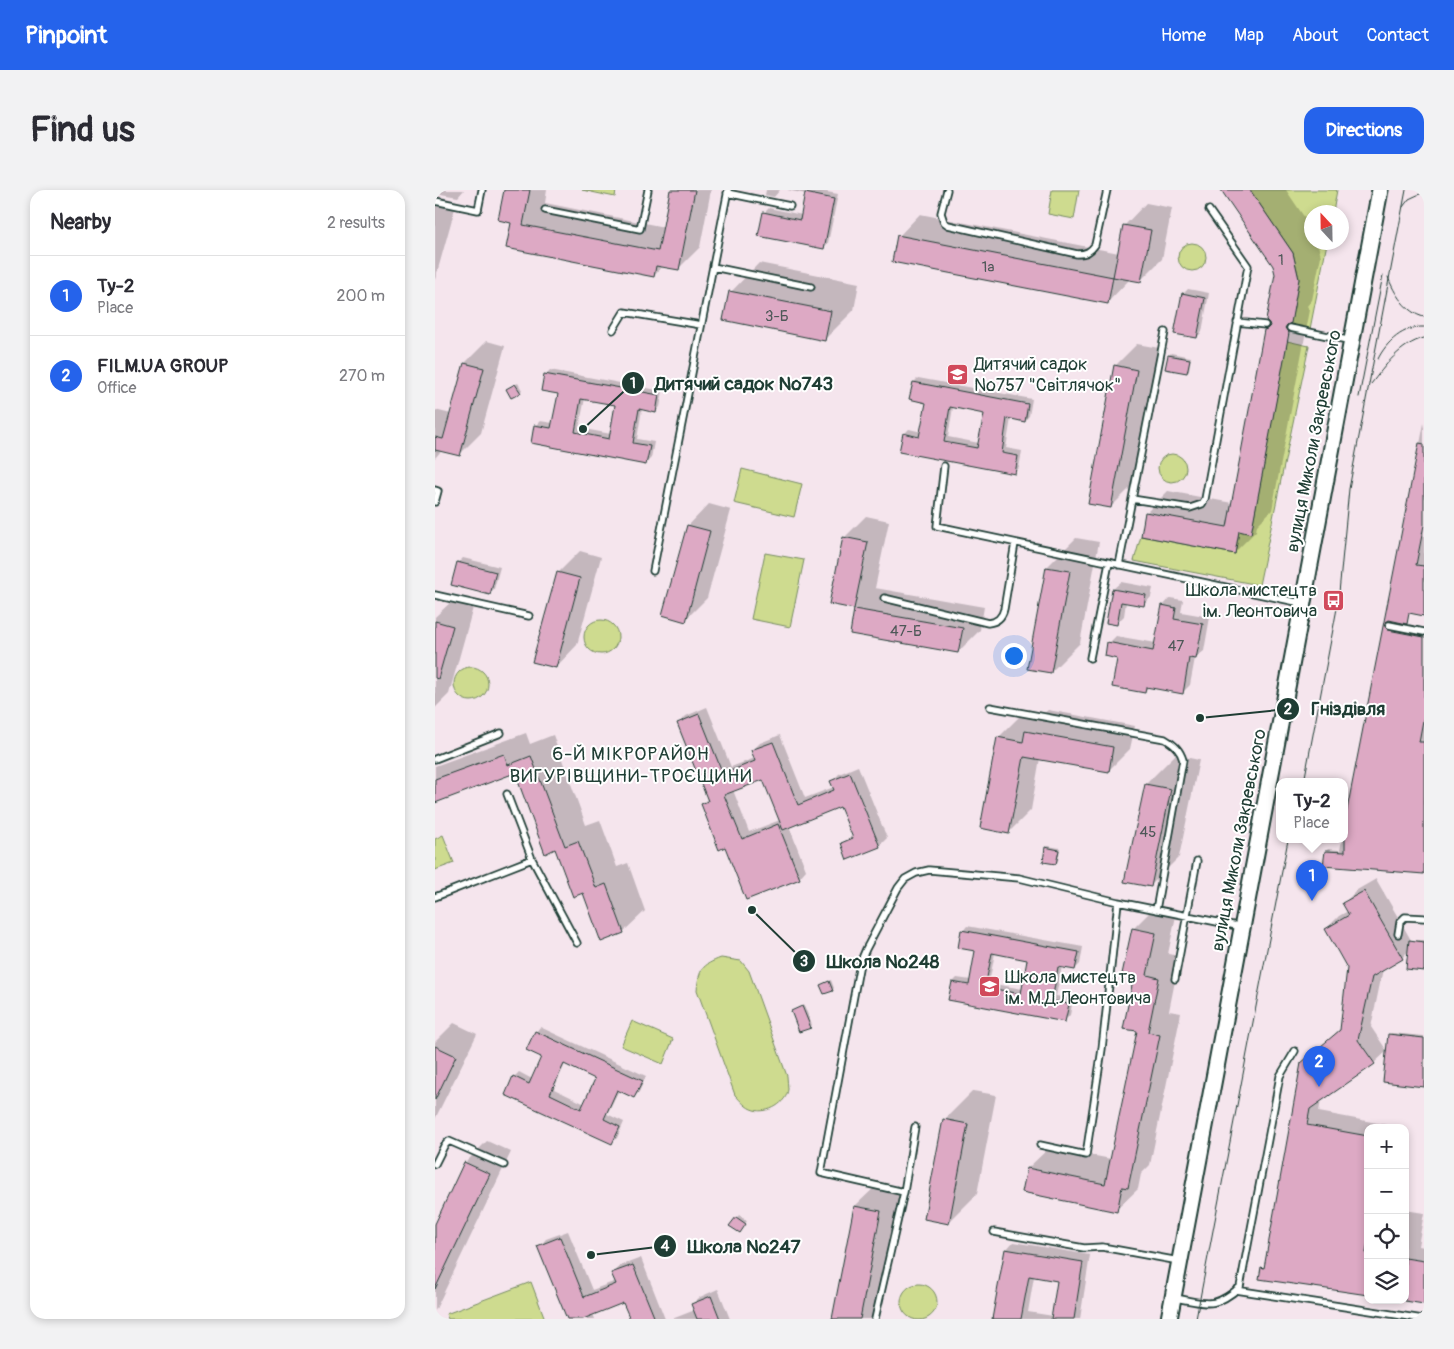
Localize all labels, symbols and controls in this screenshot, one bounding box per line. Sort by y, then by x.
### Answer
text: Pinpoint [25,21,107,50]
text: Home [1161,24,1206,47]
text: Map [1234,24,1264,47]
text: About [1292,24,1338,47]
text: Contact [1366,24,1429,47]
button: Directions [1304,107,1424,154]
text: Find us [30,108,135,152]
north arrow [1304,205,1349,250]
text: Nearby [50,209,111,236]
text: 2 results [327,213,385,233]
house number: 1 [1278,251,1284,270]
house number: 1а [982,258,994,277]
text: Ту-2 [97,274,134,298]
text: 1 [63,286,69,306]
text: 200 m [337,286,385,306]
text: Place [97,298,133,318]
house number: 3-Б [765,307,789,326]
street label: вулиця Миколи Закревського [1281,328,1347,554]
place label: Дитячий садок №757 "Світлячок" [973,353,1121,397]
text: FILM.UA GROUP [97,354,229,378]
school or university icon: Дитячий садок №757 "Світлячок" [946,362,970,386]
text: 2 [62,366,70,386]
text: 270 m [339,366,385,386]
callout: Дитячий садок №743 [620,366,844,400]
text: Дитячий садок №743 [654,372,833,396]
text: 1 [630,374,636,393]
text: Office [97,378,137,398]
place label: Школа мистецтв ім. Леонтовича [1186,579,1317,623]
bus stop icon: Школа мистецтв ім. Леонтовича [1321,588,1345,612]
house number: 47-Б [890,622,922,641]
house number: 47 [1168,637,1184,656]
your location [1001,643,1027,669]
callout: Гніздівля [1276,692,1395,726]
text: Гніздівля [1311,697,1385,721]
text: 2 [1284,700,1292,719]
street label: вулиця Миколи Закревського [1206,727,1272,953]
district label: 6-Й МІКРОРАЙОН ВИГУРІВЩИНИ-ТРОЄЩИНИ [509,742,753,788]
popup [1276,778,1348,843]
text: Ту-2 [1293,789,1331,813]
text: Place [1293,813,1329,833]
house number: 45 [1140,823,1156,842]
pin: 1 [1296,860,1328,901]
callout: Школа №248 [792,944,950,978]
text: Школа №248 [826,950,940,974]
text: 3 [800,952,808,971]
place label: Школа мистецтв ім. М.Д.Леонтовича [1005,966,1151,1010]
school or university icon: Школа мистецтв ім. М.Д.Леонтовича [977,975,1001,999]
pin: 2 [1303,1046,1335,1087]
map controls [1364,1124,1409,1304]
button: + [1364,1124,1409,1169]
button: − [1364,1169,1409,1214]
button: locate [1364,1214,1409,1259]
callout: Школа №247 [653,1229,811,1263]
text: Школа №247 [686,1235,802,1259]
text: 4 [661,1237,670,1256]
button: layers [1364,1259,1409,1304]

